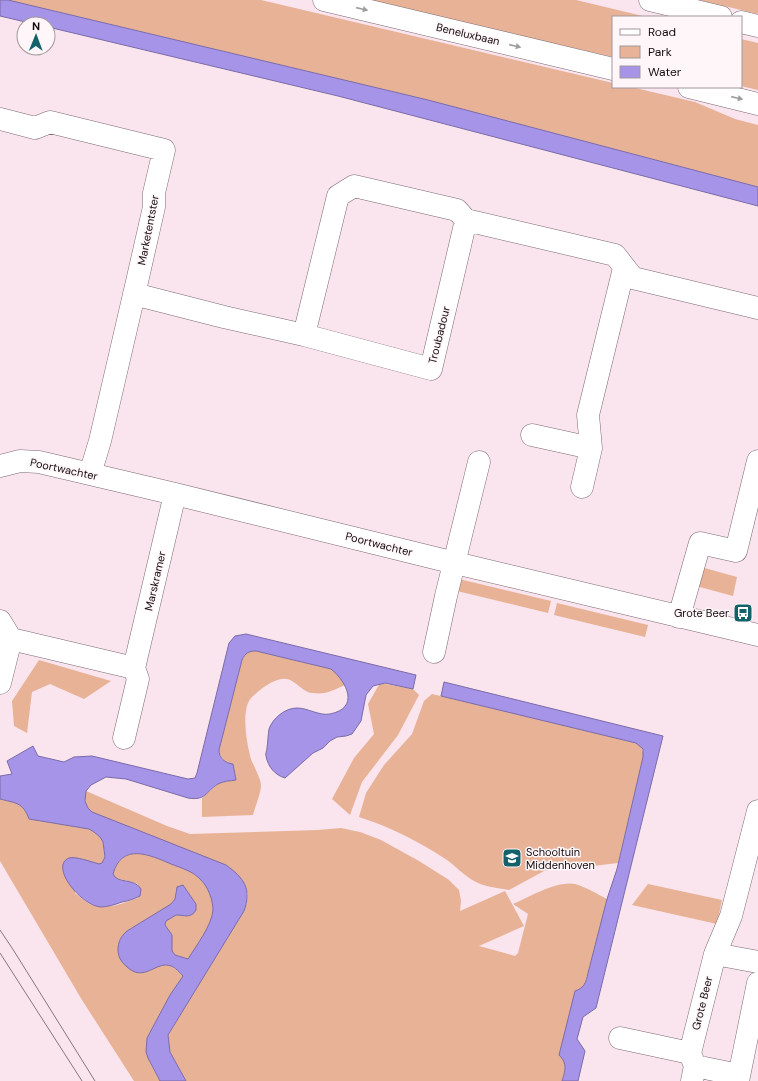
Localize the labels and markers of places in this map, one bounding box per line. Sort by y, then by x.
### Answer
bus stop icon: Grote Beer [732,602,754,624]
place label: Grote Beer [674,606,729,620]
place label: Schooltuin Middenhoven [526,845,595,872]
school or university icon: Schooltuin Middenhoven [501,847,523,869]

